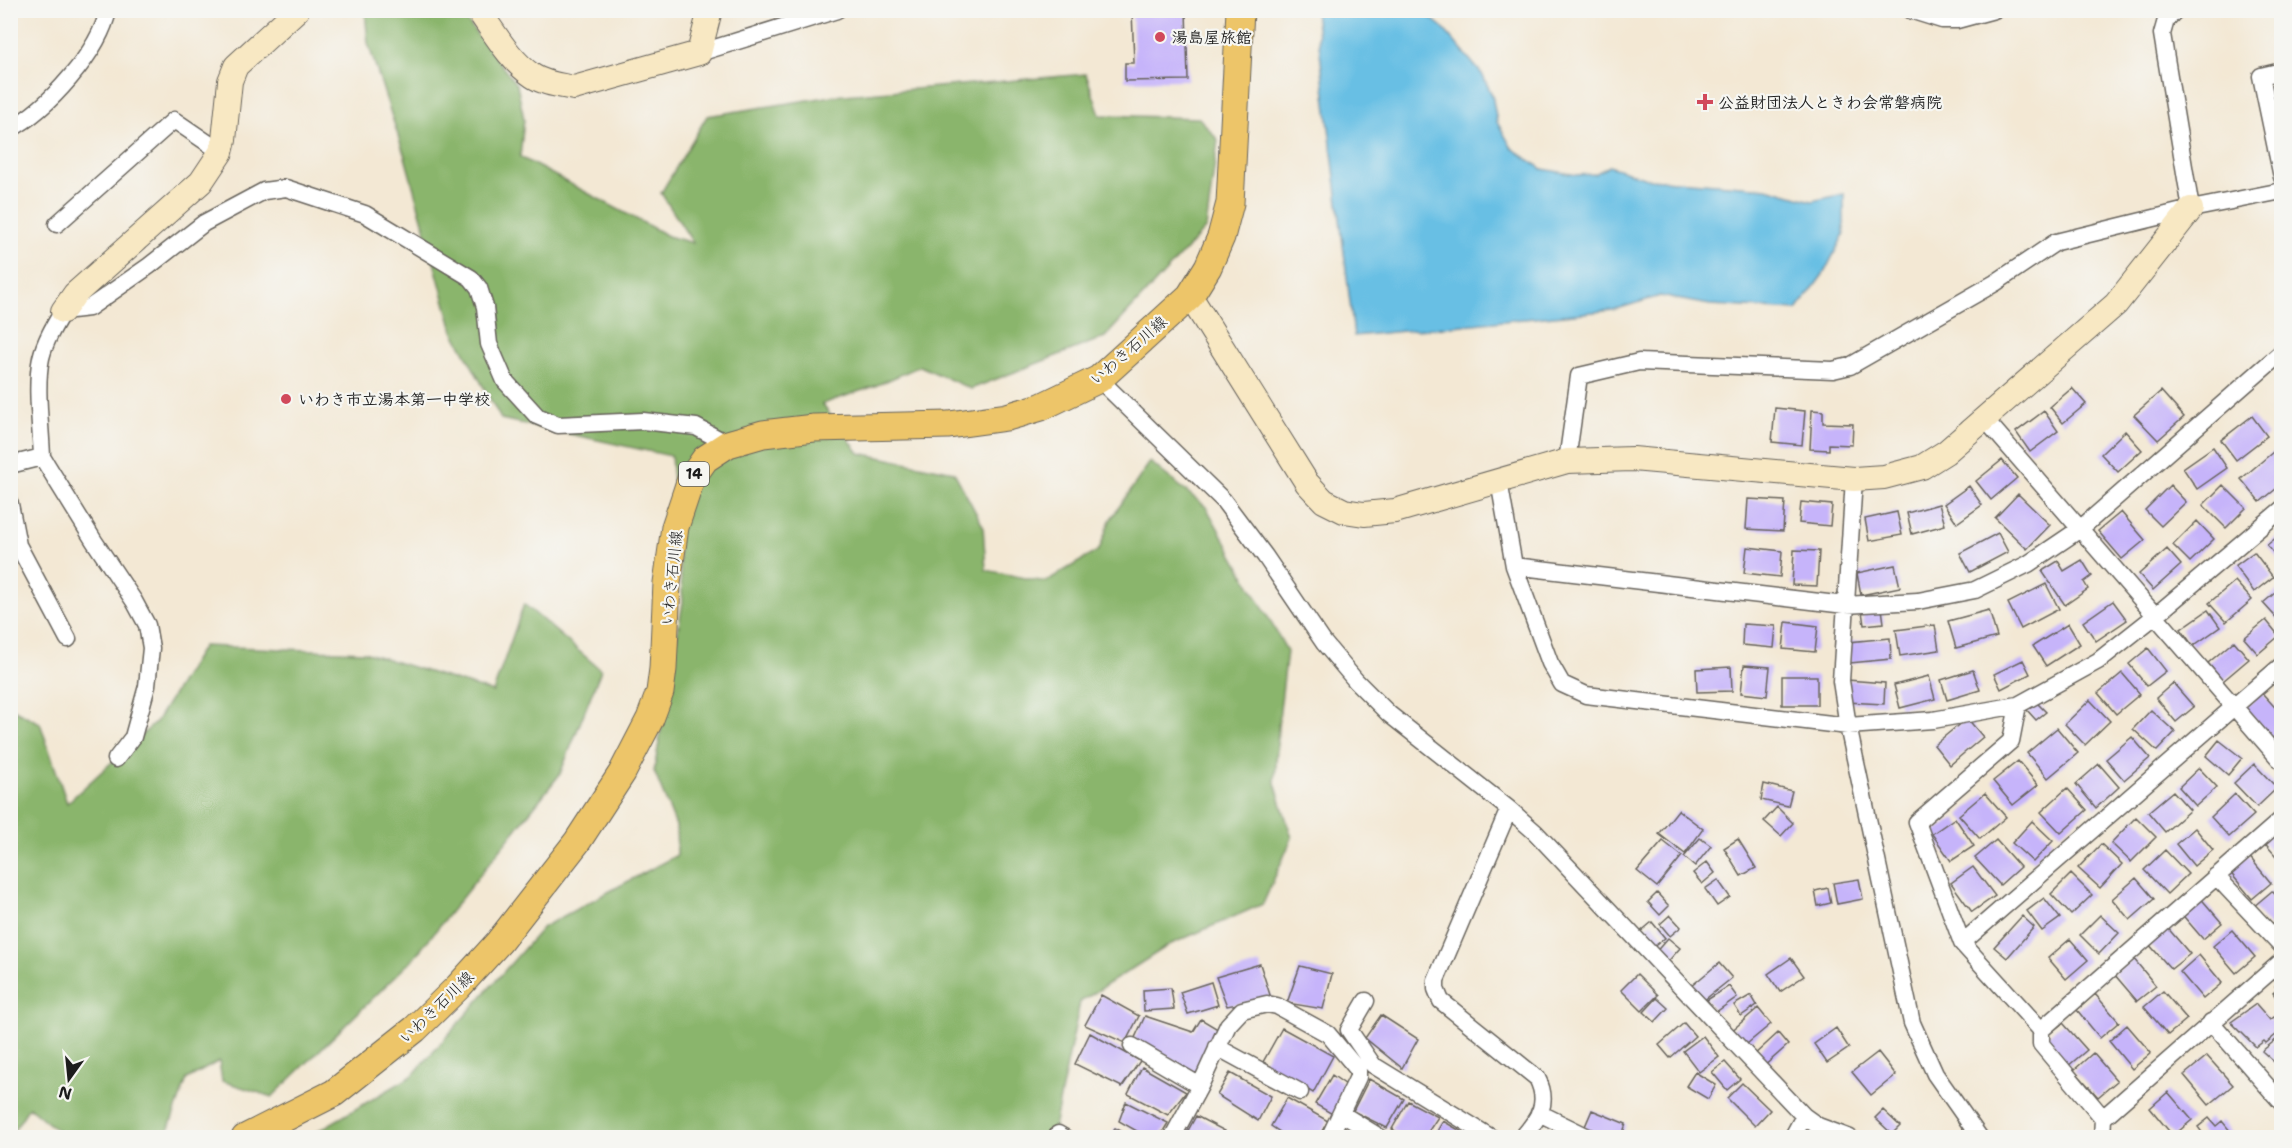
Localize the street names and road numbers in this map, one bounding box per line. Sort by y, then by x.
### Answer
street label: いわき石川線 [1085,311,1171,390]
road number: 14 [679,462,709,486]
street label: いわき石川線 [656,529,687,627]
street label: いわき石川線 [395,966,478,1048]

